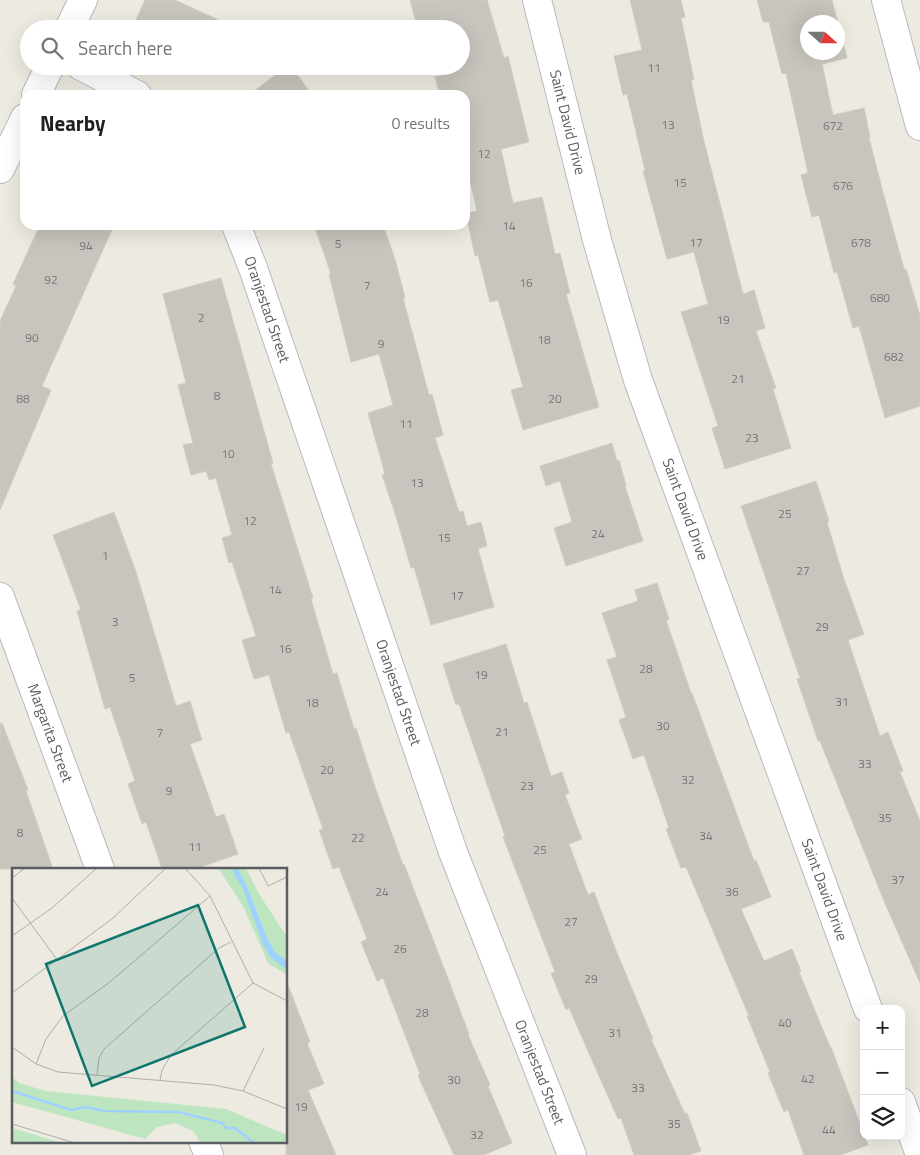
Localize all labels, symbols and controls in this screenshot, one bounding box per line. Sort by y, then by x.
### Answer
north arrow [800,15,845,60]
search box [20,20,470,75]
text: Search here [78,33,172,62]
icon: search [38,34,66,62]
house number: 11 [647,58,661,77]
street label: Saint David Drive [544,67,592,177]
text: Nearby [40,107,105,139]
text: 0 results [391,111,450,135]
house number: 13 [661,115,675,134]
house number: 672 [823,116,843,135]
house number: 12 [477,144,491,163]
house number: 15 [673,173,687,192]
house number: 676 [833,176,853,195]
house number: 14 [502,216,516,235]
house number: 17 [689,233,703,252]
house number: 678 [851,233,871,252]
house number: 5 [335,234,342,253]
house number: 94 [79,236,93,255]
street label: Oranjestad Street [238,253,297,366]
house number: 92 [44,270,58,289]
house number: 16 [519,273,533,292]
house number: 7 [364,276,370,295]
house number: 680 [870,288,890,307]
house number: 2 [198,308,204,327]
house number: 19 [716,310,730,329]
house number: 90 [25,328,39,347]
house number: 18 [537,330,551,349]
house number: 9 [378,334,385,353]
house number: 682 [884,347,904,366]
house number: 21 [731,369,745,388]
house number: 8 [214,386,221,405]
house number: 88 [16,389,30,408]
house number: 20 [548,389,562,408]
house number: 11 [399,414,413,433]
house number: 23 [745,428,759,447]
house number: 10 [221,444,235,463]
street label: Saint David Drive [657,455,715,564]
house number: 13 [410,473,424,492]
house number: 25 [778,504,792,523]
house number: 12 [243,511,257,530]
house number: 24 [591,524,605,543]
house number: 15 [437,528,451,547]
house number: 1 [102,546,108,565]
house number: 27 [796,561,810,580]
house number: 14 [268,580,282,599]
house number: 17 [450,586,464,605]
house number: 3 [112,612,118,631]
house number: 29 [815,617,829,636]
street label: Oranjestad Street [370,636,428,749]
house number: 16 [278,639,292,658]
house number: 28 [639,659,653,678]
house number: 19 [474,665,488,684]
house number: 5 [129,668,136,687]
street label: Margarita Street [22,680,79,786]
house number: 31 [835,692,849,711]
house number: 18 [305,693,319,712]
house number: 30 [656,716,670,735]
house number: 21 [495,722,509,741]
house number: 7 [157,723,163,742]
house number: 33 [858,754,872,773]
house number: 20 [320,760,334,779]
house number: 32 [681,770,695,789]
house number: 23 [520,776,534,795]
house number: 9 [166,781,173,800]
house number: 35 [878,808,892,827]
house number: 8 [17,823,24,842]
house number: 34 [699,826,713,845]
house number: 22 [351,828,365,847]
street label: Saint David Drive [796,835,854,944]
house number: 11 [188,837,202,856]
house number: 25 [533,840,547,859]
inset map [12,868,288,1142]
house number: 37 [891,870,905,889]
house number: 24 [375,882,389,901]
house number: 36 [725,882,739,901]
house number: 27 [564,912,578,931]
house number: 26 [393,939,407,958]
house number: 29 [584,969,598,988]
house number: 28 [415,1003,429,1022]
map controls [860,1005,905,1140]
button: + [860,1005,905,1050]
house number: 40 [778,1013,792,1032]
street label: Oranjestad Street [509,1016,571,1129]
house number: 31 [608,1023,622,1042]
button: − [860,1050,905,1095]
house number: 42 [801,1069,815,1088]
house number: 30 [447,1070,461,1089]
house number: 33 [631,1078,645,1097]
button: layers [860,1095,905,1140]
house number: 19 [294,1097,308,1116]
house number: 35 [667,1114,681,1133]
house number: 44 [822,1120,836,1139]
house number: 32 [470,1125,484,1144]

